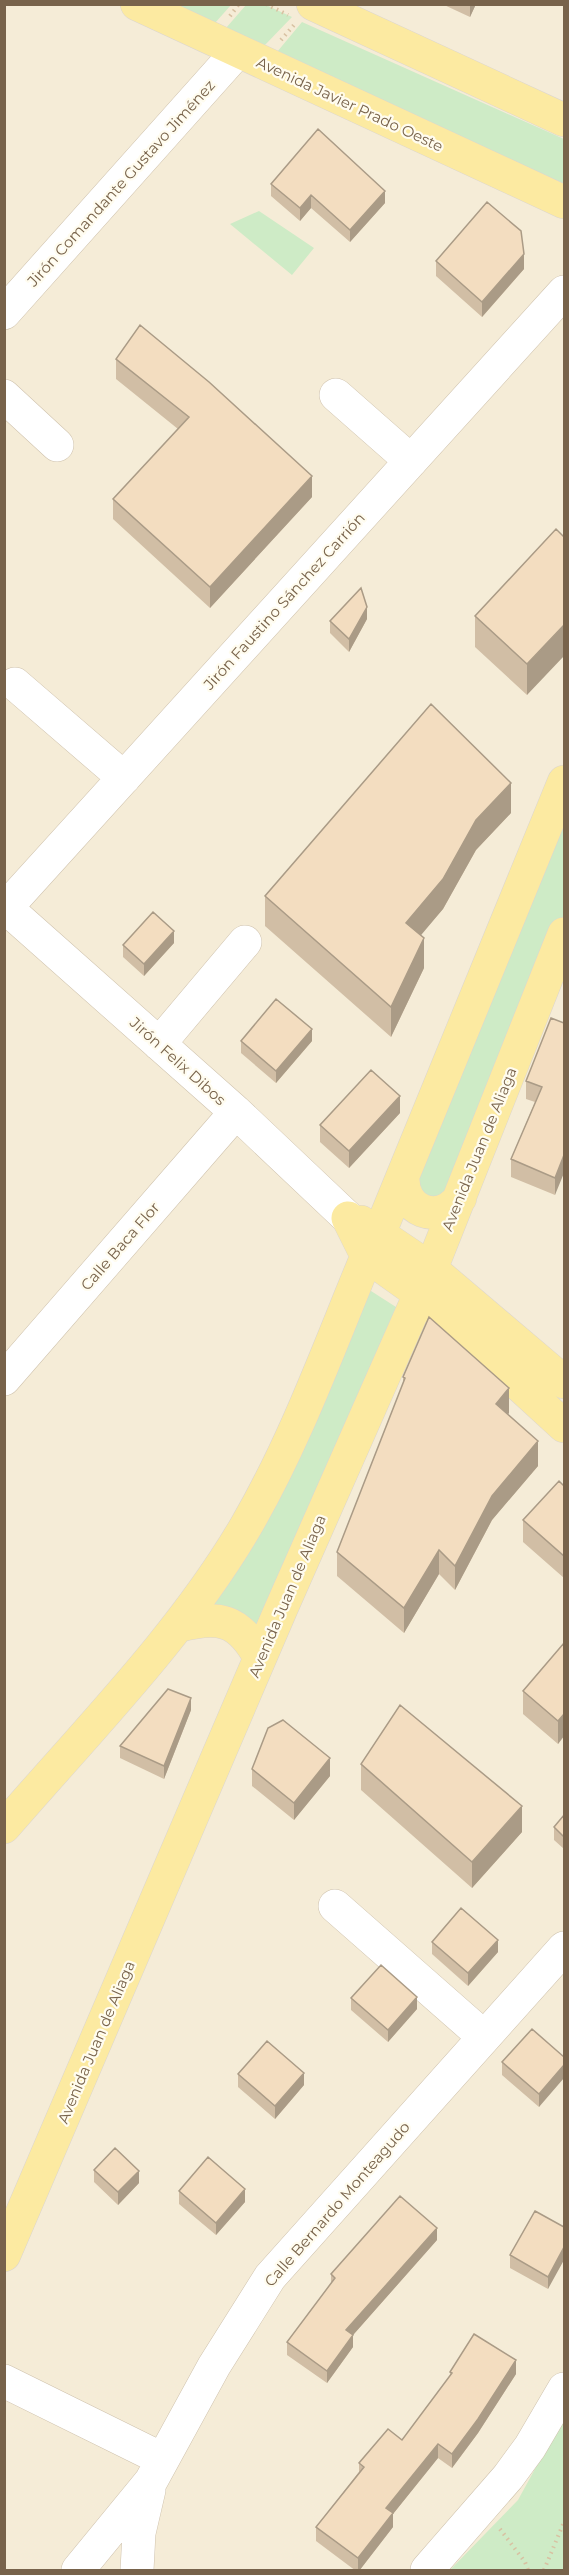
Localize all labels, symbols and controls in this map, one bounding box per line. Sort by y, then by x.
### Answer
street label: Avenida Javier Prado Oeste [254,52,446,156]
street label: Jirón Comandante Gustavo Jiménez [22,76,219,291]
street label: Jirón Faustino Sánchez Carrión [199,508,369,694]
street label: Jirón Felix Dibos [125,1012,230,1109]
street label: Avenida Juan de Aliaga [437,1064,521,1234]
street label: Calle Baca Flor [76,1198,164,1294]
street label: Avenida Juan de Aliaga [244,1512,330,1680]
street label: Avenida Juan de Aliaga [53,1958,139,2126]
street label: Calle Bernardo Monteagudo [260,2118,414,2290]

